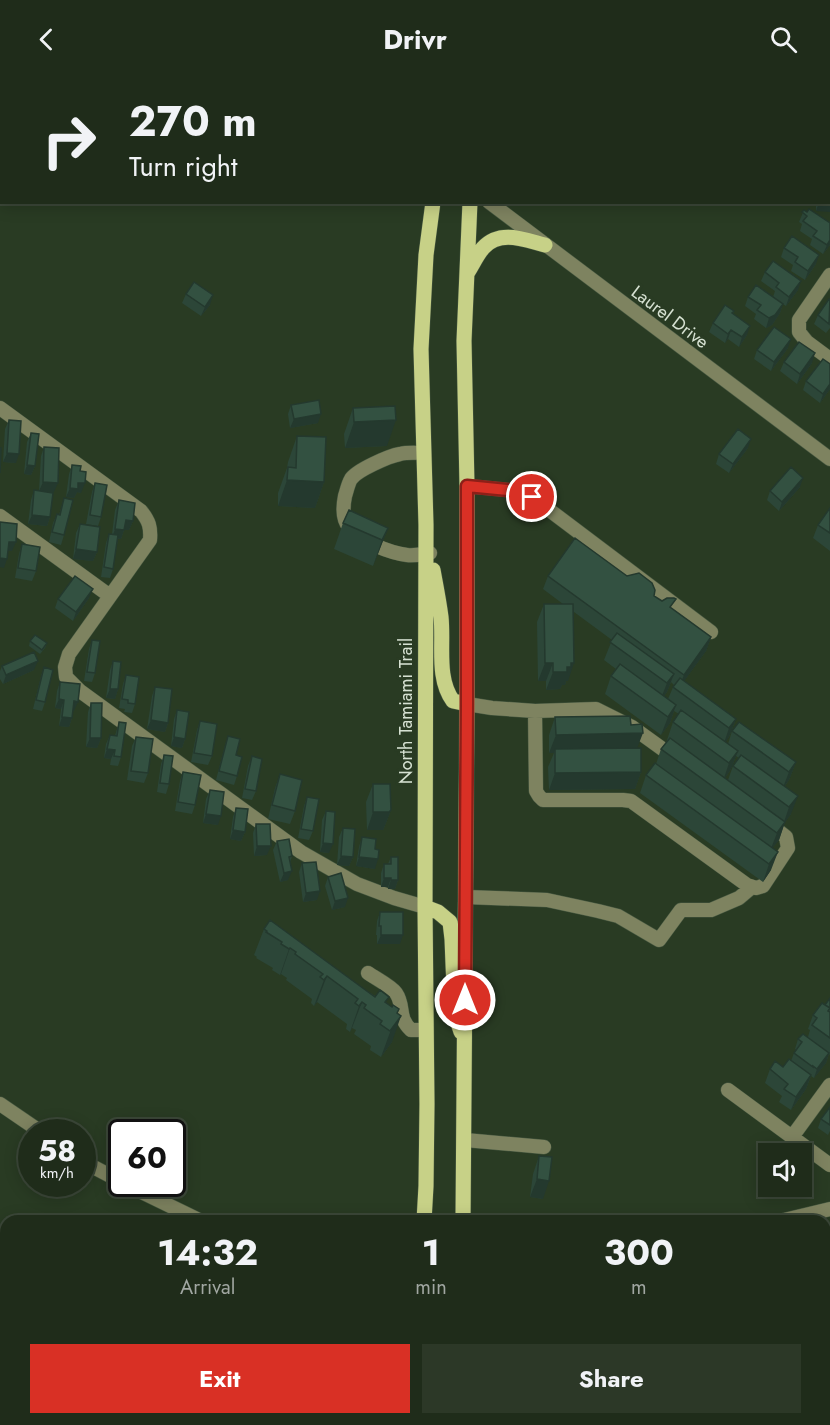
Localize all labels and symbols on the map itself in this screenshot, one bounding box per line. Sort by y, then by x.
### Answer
street label: Laurel Drive [626,279,714,355]
pin [506,471,557,522]
street label: North Tamiami Trail [393,638,419,784]
position arrow [433,968,497,1032]
speed limit sign: 60 [108,1119,186,1197]

